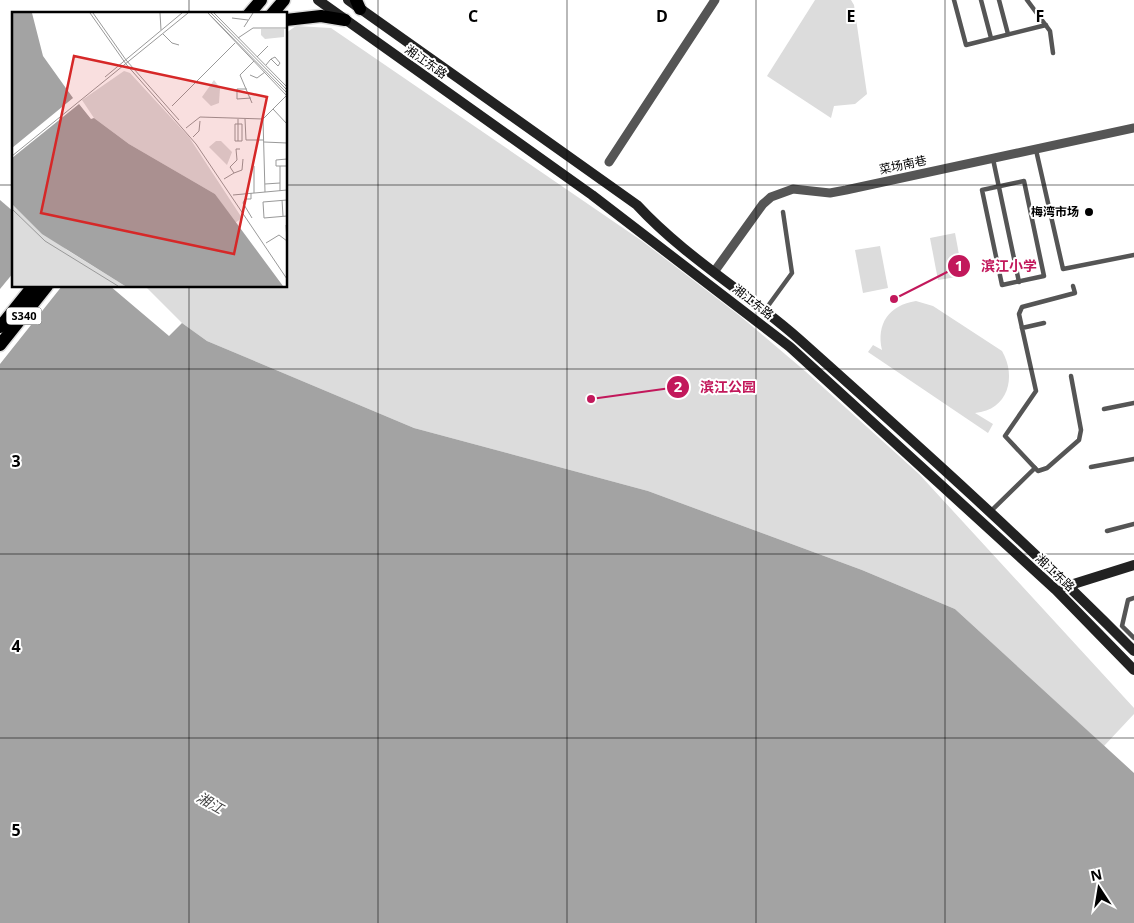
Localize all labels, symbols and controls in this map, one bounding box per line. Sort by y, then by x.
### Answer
text: C [468,5,478,27]
text: D [656,5,668,27]
text: E [847,5,856,27]
text: F [1036,5,1044,27]
inset map [12,12,288,288]
street label: 湘江东路 [402,41,451,82]
street label: 菜场南巷 [878,151,928,178]
place label: 梅湾市场 [1031,203,1079,220]
marker: 梅湾市场 [1083,206,1095,218]
callout: 滨江小学 [946,251,1047,280]
text: 1 [955,255,963,275]
text: 滨江小学 [981,256,1037,275]
street label: 湘江东路 [729,280,777,323]
road number: S340 [6,308,42,324]
callout: 滨江公园 [665,372,766,401]
text: 2 [674,376,683,396]
text: 滨江公园 [700,377,756,396]
text: 3 [11,450,21,472]
street label: 湘江东路 [1032,550,1079,595]
text: 4 [11,635,21,657]
water label: 湘江 [193,787,229,819]
text: 5 [11,819,21,841]
north arrow [1074,863,1124,913]
text: N [1089,864,1104,885]

